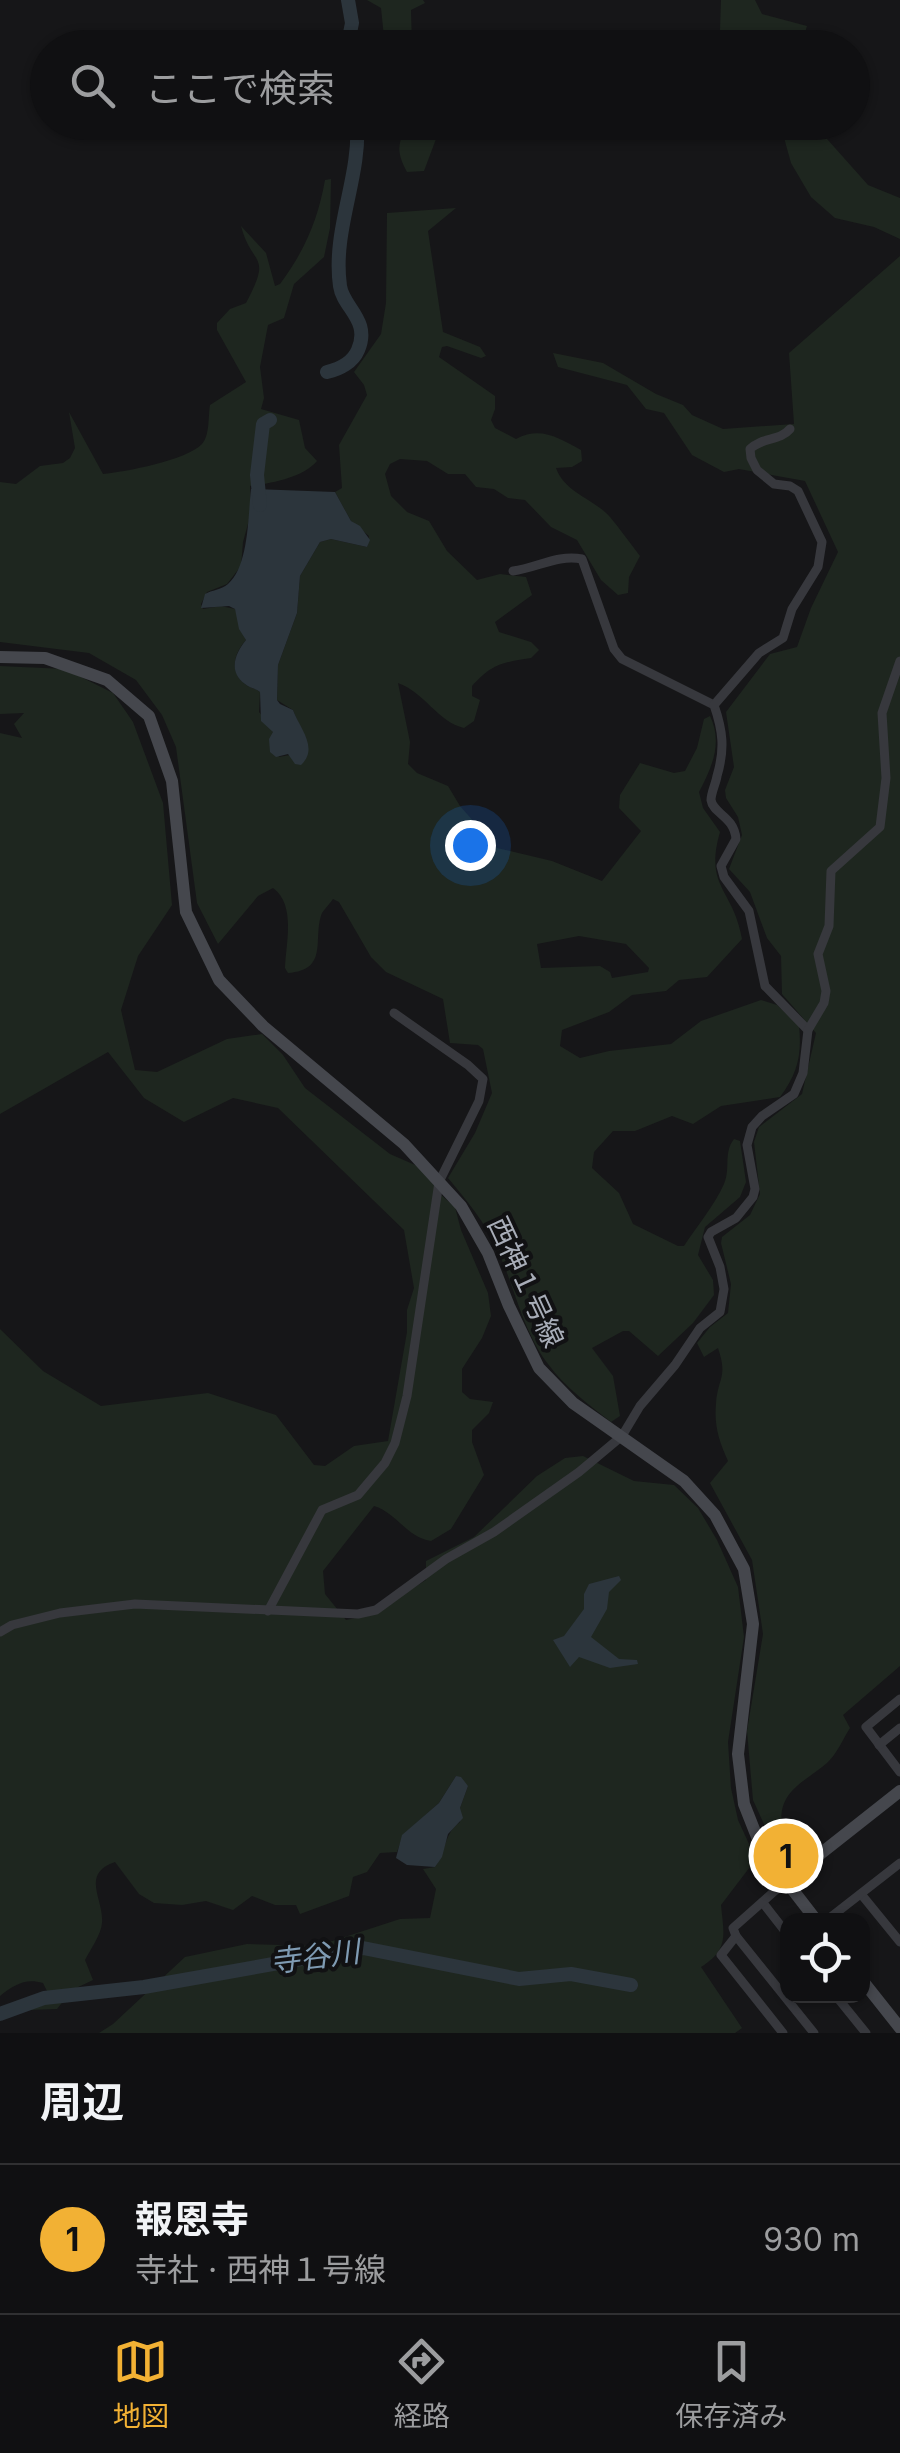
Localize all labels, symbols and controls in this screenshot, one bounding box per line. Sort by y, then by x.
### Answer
search box [30,30,870,140]
icon: search [65,58,120,113]
text: ここで検索 [145,65,335,111]
your location [445,820,496,871]
street label: 西神１号線 [481,1211,571,1353]
pin: 1 [754,1818,818,1894]
map controls [780,1913,870,2003]
button: locate [780,1913,870,2003]
water label: 寺谷川 [268,1932,365,1979]
text: 周辺 [40,2076,124,2127]
text: 報恩寺 [135,2196,249,2242]
text: 1 [66,2220,79,2259]
text: 930 m [763,2220,860,2259]
text: 寺社 · 西神１号線 [135,2250,386,2289]
tab: 地図 [113,2334,169,2434]
tab: 経路 [394,2334,450,2434]
tab: 保存済み [675,2334,787,2434]

